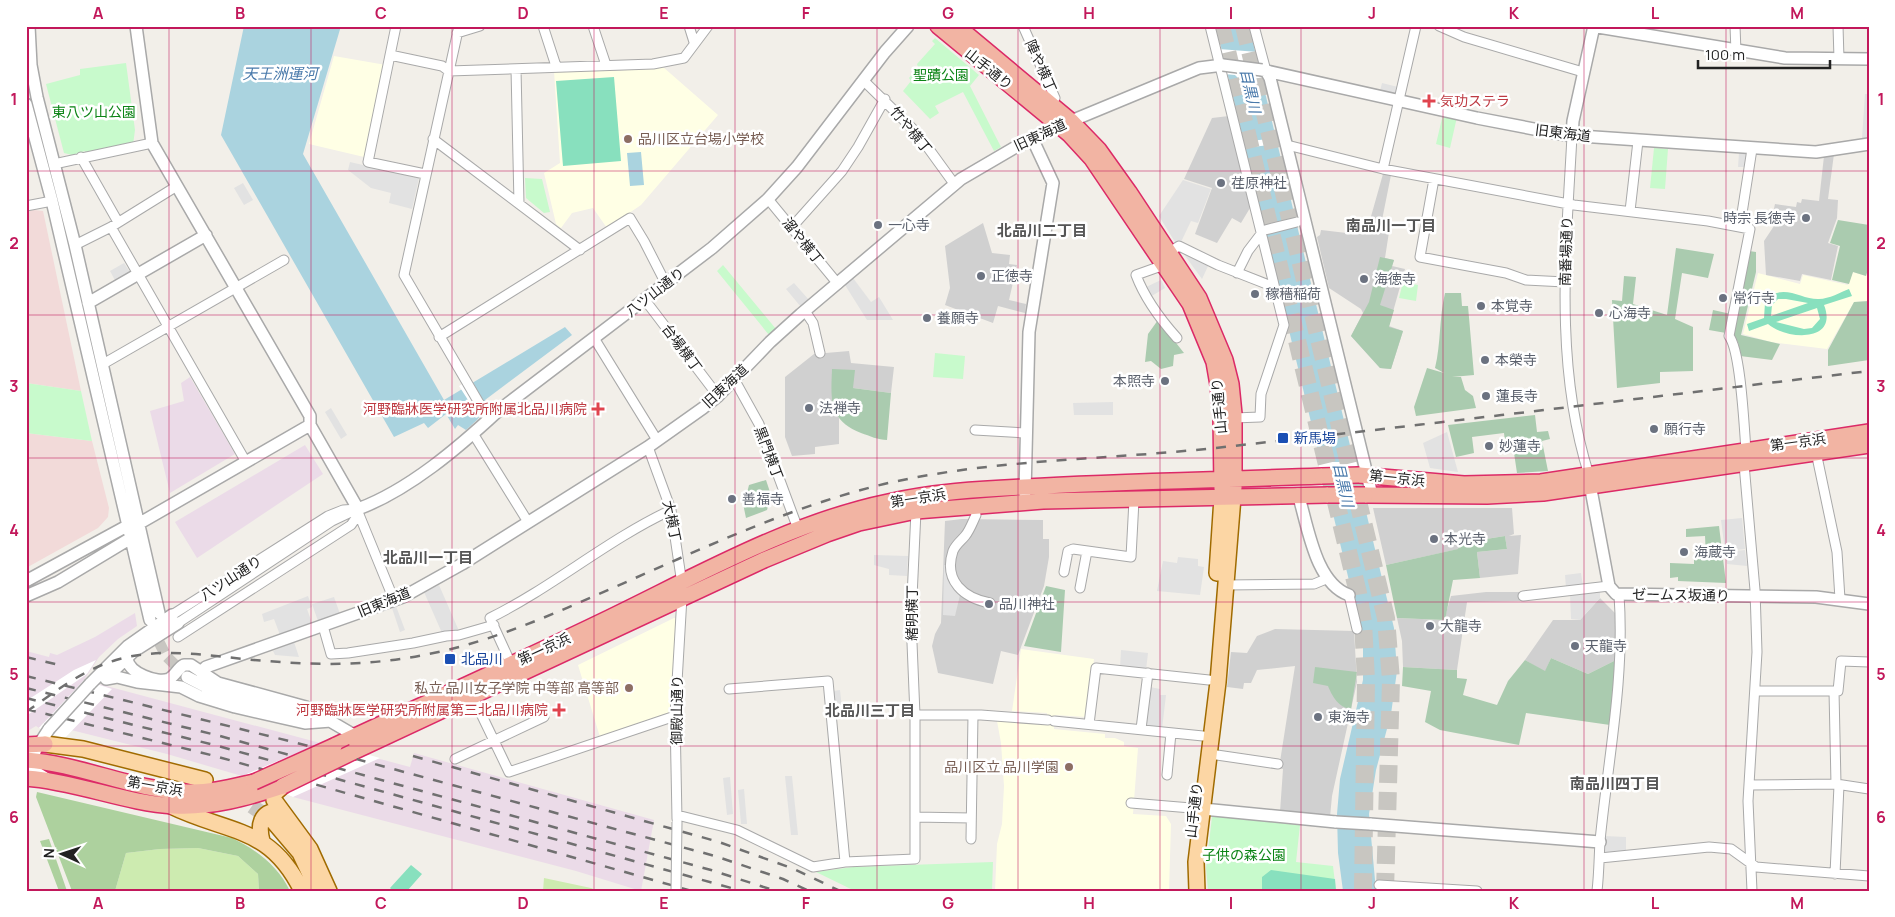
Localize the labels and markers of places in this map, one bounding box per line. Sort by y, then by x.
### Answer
place label: 気功ステラ [1440,91,1510,110]
marker: 気功ステラ [1422,94,1436,108]
place label: 品川区立台場小学校 [638,129,764,148]
marker: 品川区立台場小学校 [622,133,634,145]
place label: 荏原神社 [1231,173,1287,192]
marker: 荏原神社 [1215,177,1227,189]
place label: 時宗 長徳寺 [1723,208,1796,227]
marker: 時宗 長徳寺 [1800,212,1812,224]
place label: 一心寺 [888,215,930,234]
marker: 一心寺 [872,219,884,231]
place label: 正徳寺 [991,266,1033,285]
place label: 海徳寺 [1374,269,1416,288]
marker: 正徳寺 [975,270,987,282]
marker: 海徳寺 [1358,273,1370,285]
place label: 稼穡稲荷 [1265,284,1321,303]
marker: 稼穡稲荷 [1249,288,1261,300]
place label: 常行寺 [1733,288,1775,307]
marker: 常行寺 [1717,292,1729,304]
place label: 本覚寺 [1491,296,1533,315]
marker: 本覚寺 [1475,300,1487,312]
place label: 心海寺 [1609,303,1651,322]
marker: 心海寺 [1593,307,1605,319]
place label: 養願寺 [937,308,979,327]
marker: 養願寺 [921,312,933,324]
place label: 本榮寺 [1495,350,1537,369]
marker: 本榮寺 [1479,354,1491,366]
place label: 本照寺 [1113,371,1155,390]
marker: 本照寺 [1159,375,1171,387]
place label: 蓮長寺 [1496,386,1538,405]
marker: 蓮長寺 [1480,390,1492,402]
place label: 法禅寺 [819,398,861,417]
place label: 河野臨牀医学研究所附属北品川病院 [363,399,587,418]
marker: 河野臨牀医学研究所附属北品川病院 [591,402,605,416]
marker: 法禅寺 [803,402,815,414]
place label: 願行寺 [1664,419,1706,438]
marker: 願行寺 [1648,423,1660,435]
place label: 新馬場 [1294,428,1336,447]
marker: 新馬場 [1276,431,1290,445]
place label: 妙蓮寺 [1499,436,1541,455]
marker: 妙蓮寺 [1483,440,1495,452]
place label: 善福寺 [742,489,784,508]
marker: 善福寺 [726,493,738,505]
place label: 本光寺 [1444,529,1486,548]
marker: 本光寺 [1428,533,1440,545]
place label: 海蔵寺 [1694,542,1736,561]
marker: 海蔵寺 [1678,546,1690,558]
place label: 品川神社 [999,594,1055,613]
marker: 品川神社 [983,598,995,610]
place label: 大龍寺 [1440,616,1482,635]
marker: 大龍寺 [1424,620,1436,632]
place label: 天龍寺 [1585,636,1627,655]
marker: 天龍寺 [1569,640,1581,652]
place label: 北品川 [461,649,503,668]
marker: 北品川 [443,652,457,666]
place label: 私立 品川女子学院 中等部 高等部 [415,678,619,697]
marker: 私立 品川女子学院 中等部 高等部 [623,682,635,694]
place label: 河野臨牀医学研究所附属第三北品川病院 [296,700,548,719]
marker: 河野臨牀医学研究所附属第三北品川病院 [552,703,566,717]
place label: 東海寺 [1328,707,1370,726]
marker: 東海寺 [1312,711,1324,723]
place label: 品川区立 品川学園 [944,757,1059,776]
marker: 品川区立 品川学園 [1063,761,1075,773]

